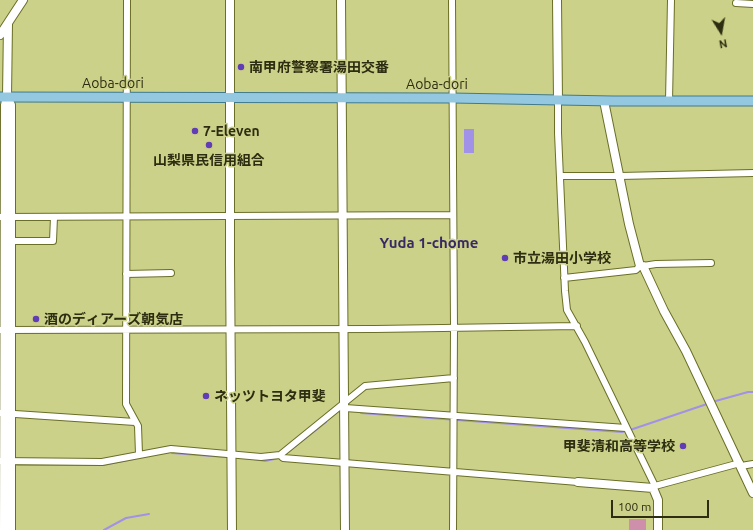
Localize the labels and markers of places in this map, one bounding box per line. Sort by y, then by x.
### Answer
place label: 南甲府警察署湯田交番 [249,59,389,75]
marker: 南甲府警察署湯田交番 [236,62,246,72]
place label: 7-Eleven [203,123,260,139]
marker: 7-Eleven [190,126,200,136]
marker: 山梨県民信用組合 [204,140,214,150]
place label: 山梨県民信用組合 [153,152,265,168]
place label: 市立湯田小学校 [513,250,611,266]
marker: 市立湯田小学校 [500,253,510,263]
place label: 酒のディアーズ朝気店 [44,311,183,327]
marker: 酒のディアーズ朝気店 [31,314,41,324]
place label: ネッツトヨタ甲斐 [214,388,326,404]
marker: ネッツトヨタ甲斐 [201,391,211,401]
place label: 甲斐清和高等学校 [563,438,675,454]
marker: 甲斐清和高等学校 [678,441,688,451]

